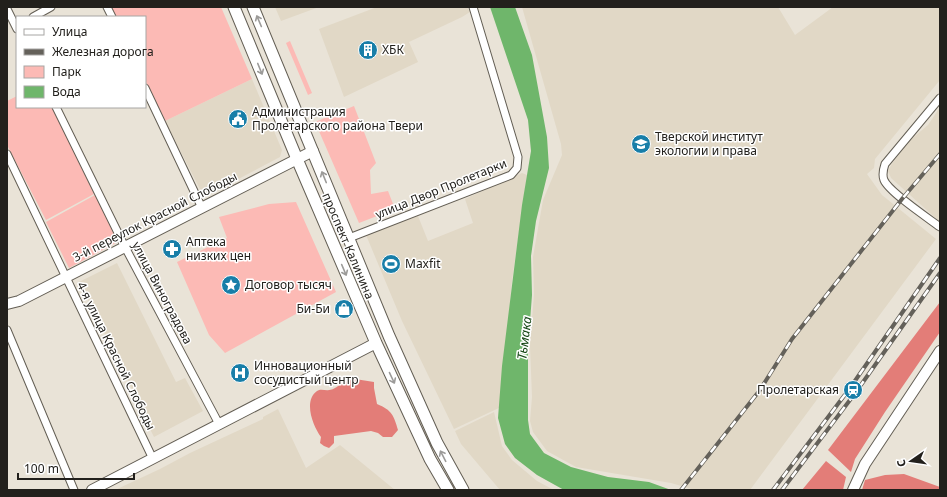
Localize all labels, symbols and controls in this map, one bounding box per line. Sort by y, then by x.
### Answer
legend [16,16,146,108]
one-way arrow [255,16,263,28]
text: Улица [52,23,87,40]
building icon: ХБК [357,39,379,61]
place label: ХБК [382,41,404,58]
text: Железная дорога [52,43,154,60]
one-way arrow [257,62,264,74]
text: Парк [52,63,82,80]
text: Вода [52,83,81,100]
place label: Администрация Пролетарского района Твери [252,103,423,134]
public building icon: Администрация Пролетарского района Твери [227,108,249,130]
place label: Тверской институт экологии и права [655,128,763,159]
school or university icon: Тверской институт экологии и права [630,133,652,155]
street label: улица Двор Пролетарки [373,154,509,223]
street label: 3-й переулок Красной Слободы [69,167,240,266]
one-way arrow [320,172,327,184]
street label: проспект Калинина [318,190,379,302]
place label: Аптека низких цен [186,233,251,264]
street label: улица Виноградова [128,238,197,347]
pharmacy icon: Аптека низких цен [161,238,183,260]
sports icon: Maxfit [380,253,402,275]
place label: Maxfit [405,255,441,272]
one-way arrow [341,264,349,276]
place icon: Договор тысяч [220,274,242,296]
place label: Договор тысяч [245,276,332,293]
street label: 4-я улица Красной Слободы [73,279,160,433]
shop icon: Би-Би [333,298,355,320]
place label: Би-Би [296,300,330,317]
water label: Тьмака [512,315,536,361]
place label: Инновационный сосудистый центр [254,357,358,388]
hospital icon: Инновационный сосудистый центр [229,362,251,384]
one-way arrow [389,372,396,384]
station icon: Пролетарская [842,379,864,401]
place label: Пролетарская [757,381,839,398]
north arrow [891,441,931,481]
one-way arrow [439,451,446,463]
scale bar [18,455,134,481]
text: С [893,458,909,469]
text: 100 m [24,460,59,477]

